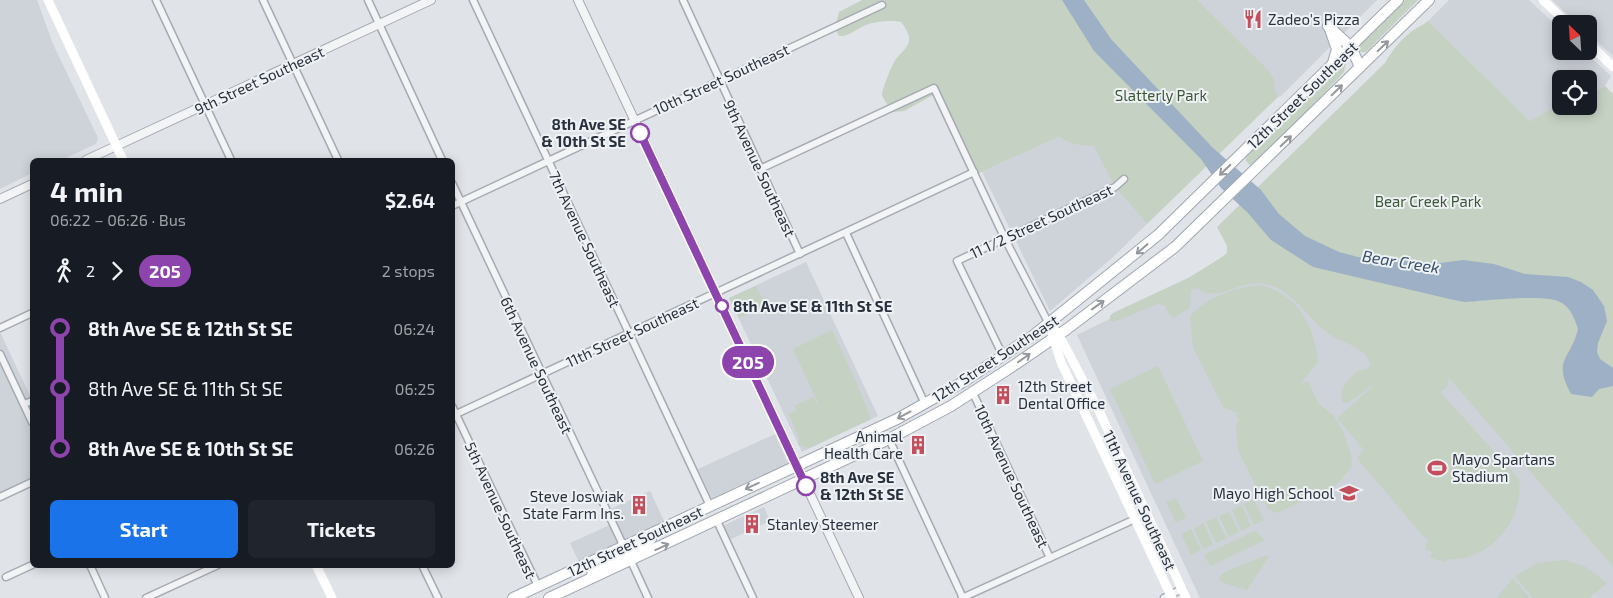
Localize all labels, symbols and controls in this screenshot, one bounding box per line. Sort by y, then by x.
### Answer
restaurant icon: Zadeo's Pizza [1242,8,1264,30]
place label: Zadeo's Pizza [1268,10,1360,28]
north arrow [1552,15,1598,60]
map controls [1552,15,1597,115]
street label: 12th Street Southeast [1243,37,1361,152]
street label: 10th Street Southeast [650,40,792,118]
one-way arrow [1376,40,1389,52]
street label: 9th Street Southeast [191,42,327,118]
button: locate [1552,70,1597,115]
one-way arrow [1331,84,1343,96]
park label: Slatterly Park [1115,86,1208,104]
street label: 9th Avenue Southeast [720,97,800,240]
place label: 8th Ave SE & 10th St SE [541,115,626,150]
marker: 8th Ave SE & 10th St SE [630,123,650,143]
one-way arrow [1280,135,1292,147]
one-way arrow [1218,164,1231,176]
street label: 7th Avenue Southeast [546,168,625,310]
text: 4 min [50,174,123,208]
street label: 11 1/2 Street Southeast [967,180,1115,262]
text: $2.64 [385,189,435,212]
park label: Bear Creek Park [1375,192,1482,210]
text: 06:22 – 06:26 · Bus [50,210,186,229]
one-way arrow [1136,243,1149,254]
water label: Bear Creek [1361,246,1441,276]
icon: walk [50,257,78,285]
icon: forward [103,257,131,285]
text: 205 [149,260,181,282]
text: 2 [86,261,95,280]
text: 2 stops [382,261,435,280]
street label: 11th Street Southeast [563,293,701,371]
street label: 6th Avenue Southeast [497,294,577,437]
place label: 8th Ave SE & 11th St SE [733,297,893,315]
marker: 8th Ave SE & 11th St SE [715,299,729,313]
one-way arrow [1091,300,1105,310]
street label: 12th Street Southeast [929,310,1062,406]
text: 8th Ave SE & 12th St SE [88,317,293,340]
text: 06:24 [394,319,435,338]
line badge: 205 [719,346,777,378]
text: 205 [732,351,764,373]
one-way arrow [1017,353,1031,364]
text: 8th Ave SE & 11th St SE [88,377,283,400]
place label: 12th Street Dental Office [1018,377,1105,412]
text: 06:25 [395,379,435,398]
building icon: 12th Street Dental Office [992,384,1014,406]
street label: 10th Avenue Southeast [971,402,1053,551]
one-way arrow [896,410,911,420]
place label: Animal Health Care [824,427,904,462]
street label: 11th Avenue Southeast [1100,427,1181,573]
building icon: Animal Health Care [907,434,929,456]
text: 8th Ave SE & 10th St SE [88,437,294,460]
text: 06:26 [394,439,435,458]
street label: 5th Avenue Southeast [461,439,541,581]
place label: Mayo Spartans Stadium [1452,450,1555,485]
sports icon: Mayo Spartans Stadium [1426,457,1448,479]
place label: 8th Ave SE & 12th St SE [820,468,904,503]
marker: 8th Ave SE & 12th St SE [796,476,816,496]
one-way arrow [745,482,760,492]
school or university icon: Mayo High School [1338,482,1360,504]
place label: Mayo High School [1213,484,1335,502]
place label: Steve Joswiak State Farm Ins. [522,487,624,522]
building icon: Steve Joswiak State Farm Ins. [628,494,650,516]
button: Start [50,500,238,558]
button: Tickets [248,500,435,558]
street label: 12th Street Southeast [565,502,706,580]
building icon: Stanley Steemer [741,513,763,535]
place label: Stanley Steemer [767,515,879,533]
one-way arrow [655,541,670,551]

